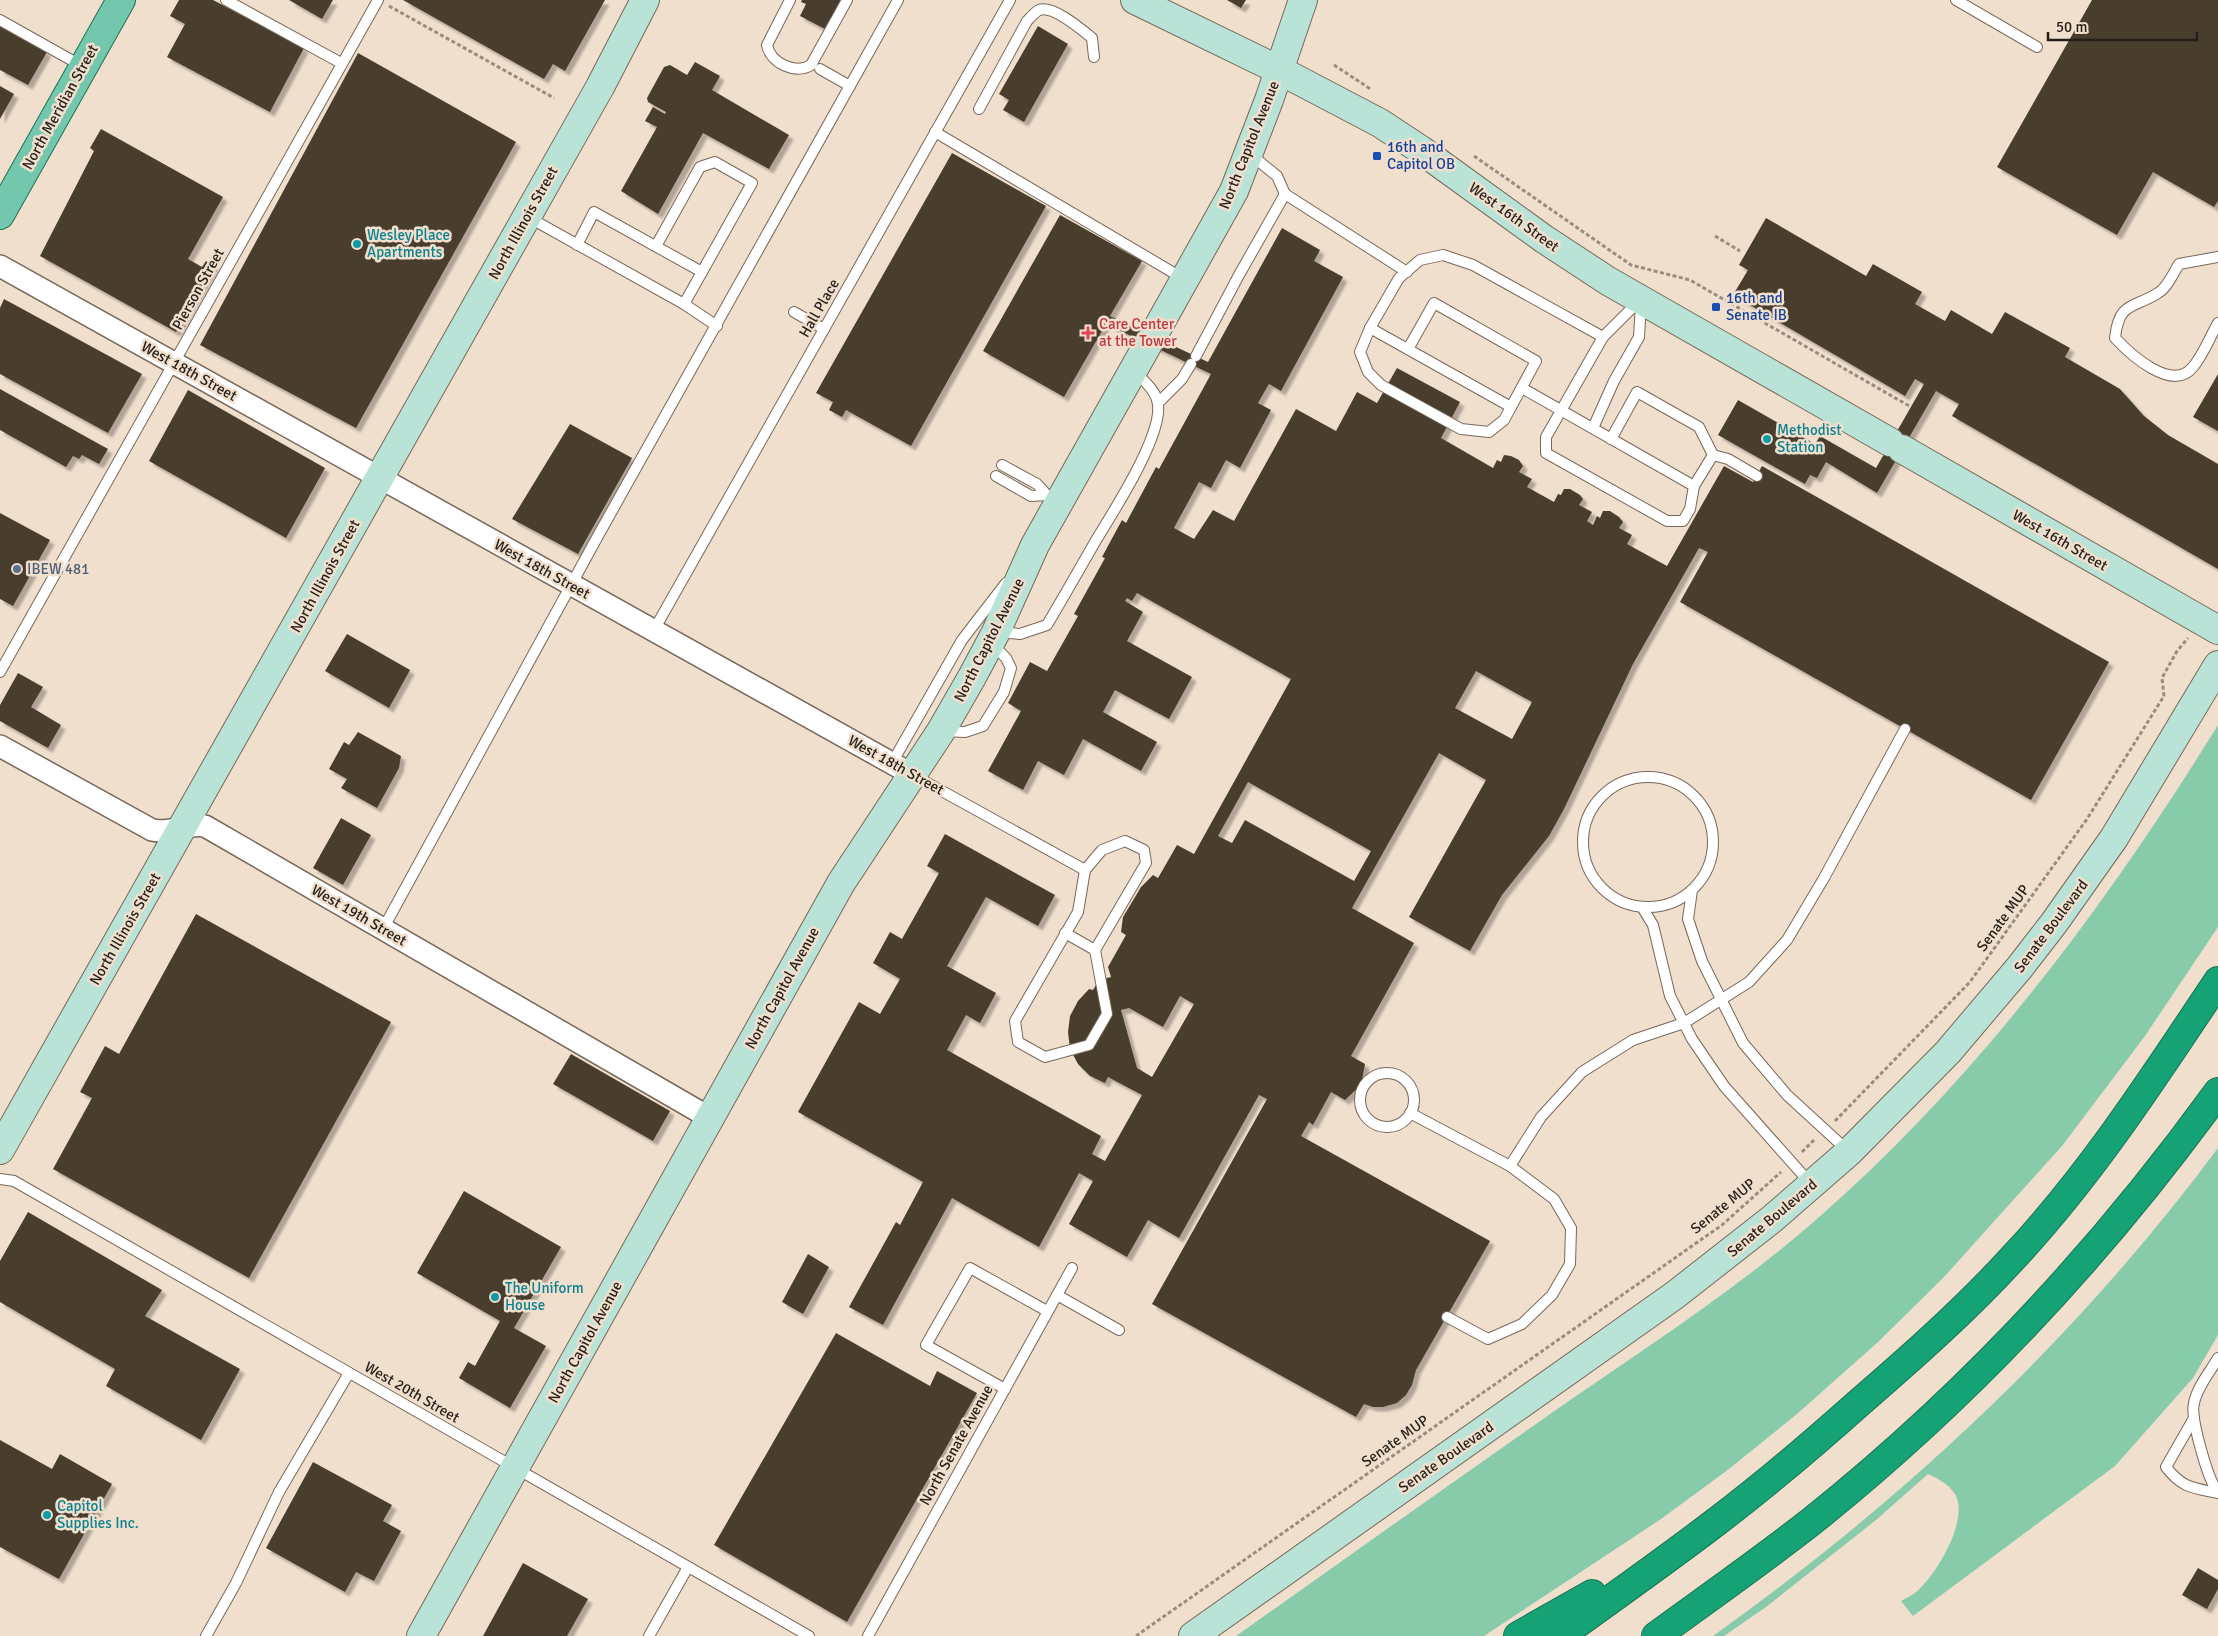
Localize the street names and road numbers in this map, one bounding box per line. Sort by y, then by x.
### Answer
street label: North Meridian Street [18,41,102,173]
street label: North Capitol Avenue [1215,78,1283,212]
street label: North Illinois Street [484,163,562,283]
street label: West 16th Street [1466,178,1562,256]
street label: Pierson Street [168,245,228,333]
street label: Hall Place [795,276,843,340]
street label: West 18th Street [138,337,240,405]
street label: West 16th Street [2009,506,2111,574]
street label: North Illinois Street [286,516,364,636]
street label: West 18th Street [491,535,593,603]
street label: North Capitol Avenue [950,575,1028,705]
street label: West 18th Street [845,731,947,799]
street label: North Illinois Street [86,870,164,988]
street label: Senate Boulevard [2010,876,2092,976]
street label: West 19th Street [308,881,410,949]
street label: Senate MUP [1973,881,2033,955]
street label: North Capitol Avenue [741,924,823,1052]
street label: Senate MUP [1687,1174,1759,1238]
street label: Senate Boulevard [1723,1175,1821,1261]
street label: North Capitol Avenue [544,1278,626,1406]
street label: West 20th Street [361,1358,463,1426]
street label: North Senate Avenue [915,1382,997,1508]
street label: Senate MUP [1358,1411,1432,1471]
street label: Senate Boulevard [1395,1418,1497,1496]

